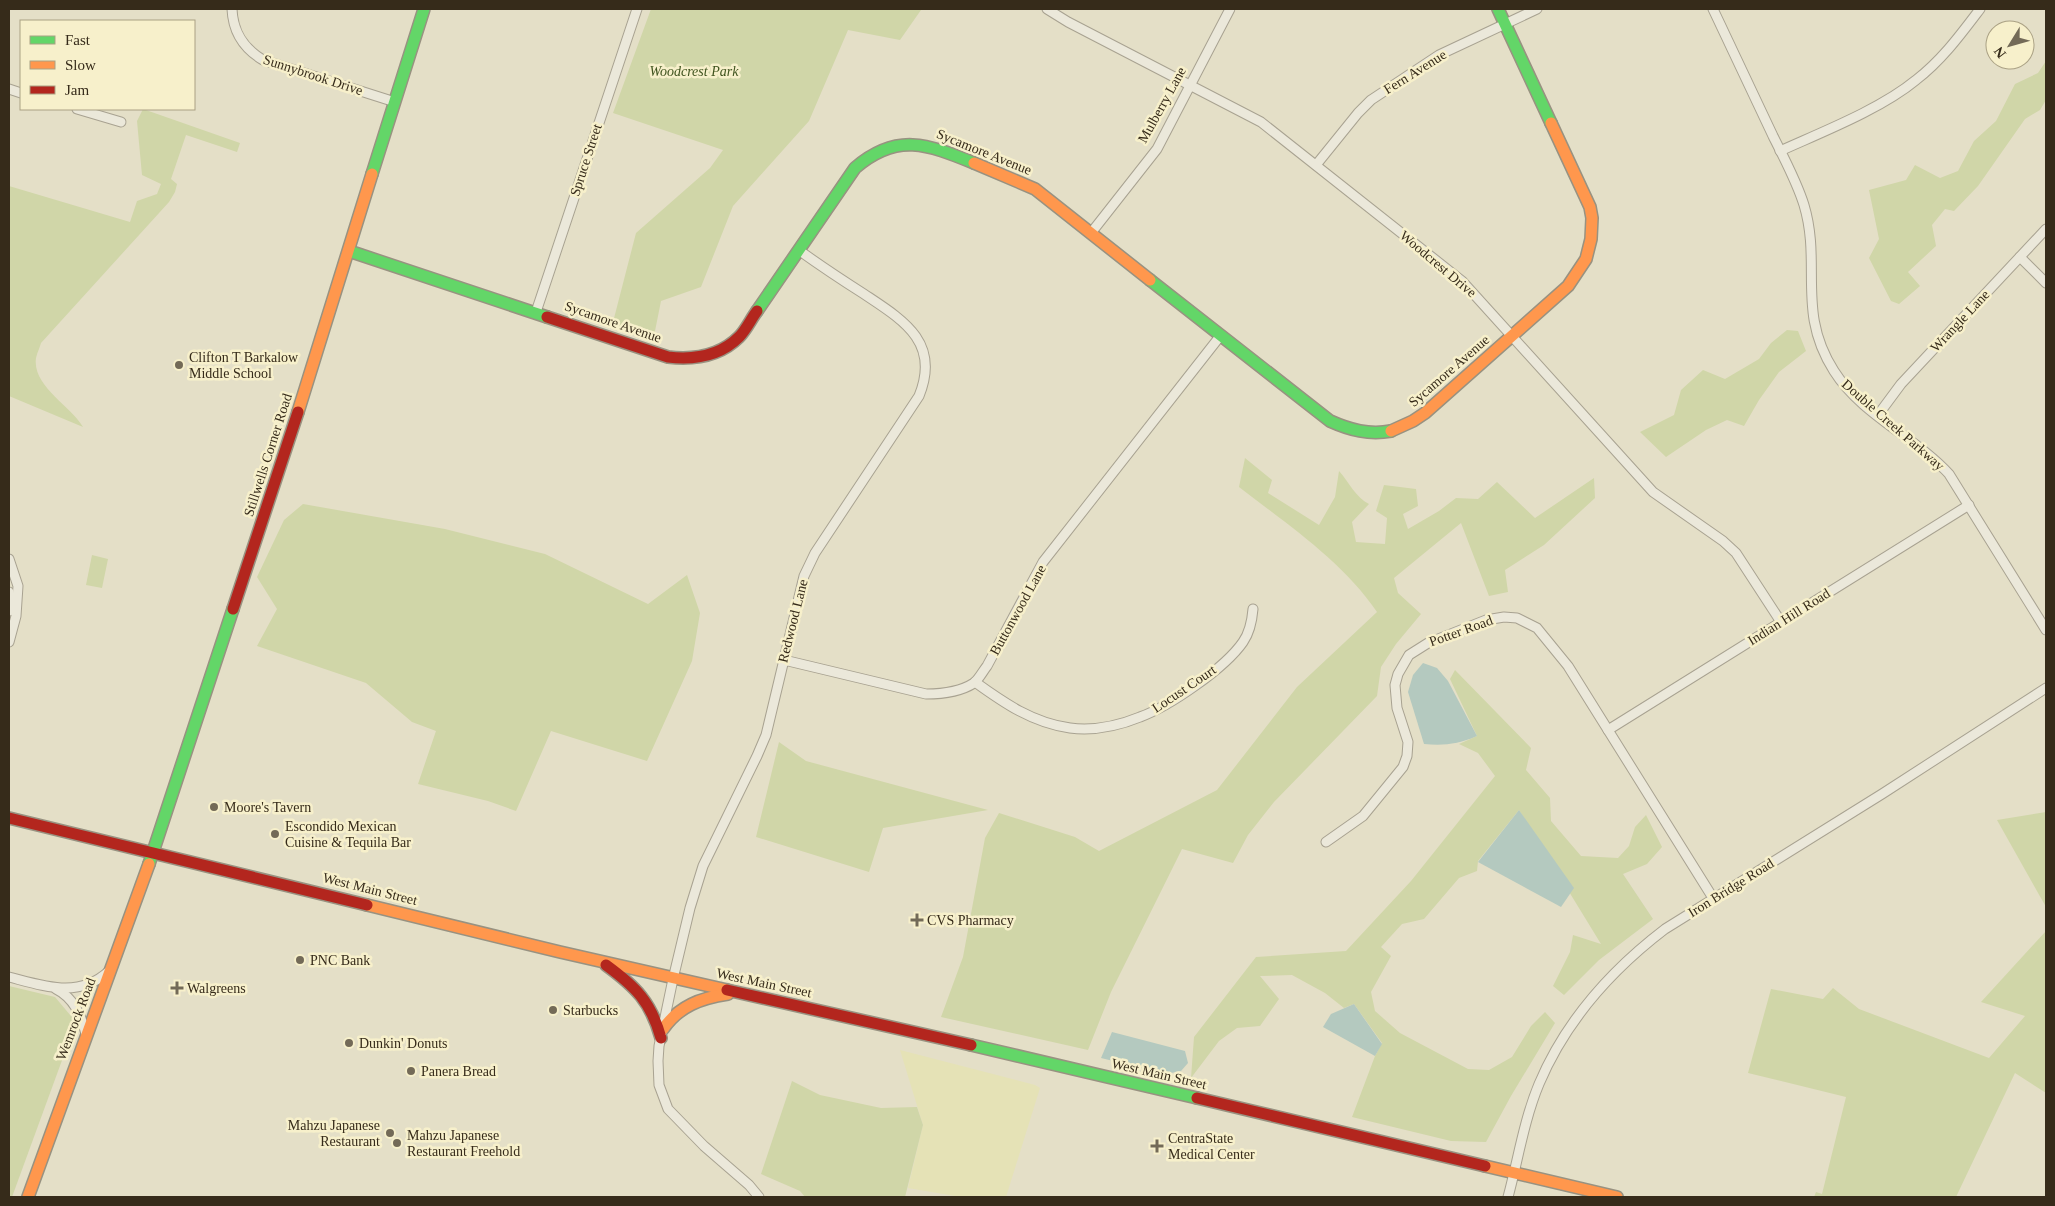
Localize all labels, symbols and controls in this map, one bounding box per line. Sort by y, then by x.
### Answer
legend [20,20,195,110]
north arrow [1985,20,2035,70]
text: Fast [65,32,91,48]
text: N [1991,44,2009,61]
street label: Fern Avenue [1381,47,1449,97]
street label: Sunnybrook Drive [261,52,365,98]
text: Slow [65,57,96,73]
park label: Woodcrest Park [650,64,739,79]
street label: Mulberry Lane [1135,64,1189,146]
text: Jam [65,82,89,98]
street label: Spruce Street [567,122,605,198]
street label: Sycamore Avenue [934,126,1034,178]
street label: Woodcrest Drive [1397,228,1479,300]
street label: Wrangle Lane [1928,287,1992,355]
street label: Sycamore Avenue [563,298,663,346]
street label: Sycamore Avenue [1406,332,1492,410]
place label: Clifton T Barkalow Middle School [189,350,299,381]
marker: Clifton T Barkalow Middle School [173,359,185,371]
street label: Double Creek Parkway [1839,376,1947,474]
street label: Stillwells Corner Road [241,392,295,518]
street label: Buttonwood Lane [987,562,1049,658]
street label: Redwood Lane [775,578,811,664]
street label: Indian Hill Road [1745,586,1833,648]
street label: Potter Road [1427,613,1495,649]
street label: Locust Court [1149,662,1219,716]
place label: Moore's Tavern [224,800,311,815]
marker: Moore's Tavern [208,801,220,813]
place label: Escondido Mexican Cuisine & Tequila Bar [285,819,411,850]
marker: Escondido Mexican Cuisine & Tequila Bar [269,828,281,840]
street label: Iron Bridge Road [1685,856,1777,920]
street label: West Main Street [321,870,419,908]
place label: CVS Pharmacy [927,913,1014,928]
marker: CVS Pharmacy [911,914,923,926]
place label: PNC Bank [310,953,370,968]
marker: PNC Bank [294,954,306,966]
street label: West Main Street [715,966,813,1000]
street label: Wemrock Road [53,976,99,1062]
place label: Walgreens [187,981,246,996]
marker: Walgreens [171,982,183,994]
place label: Starbucks [563,1003,618,1018]
marker: Starbucks [547,1004,559,1016]
place label: Dunkin' Donuts [359,1036,447,1051]
marker: Dunkin' Donuts [343,1037,355,1049]
street label: West Main Street [1110,1056,1208,1092]
place label: Panera Bread [421,1064,496,1079]
marker: Panera Bread [405,1065,417,1077]
place label: Mahzu Japanese Restaurant [288,1118,380,1149]
marker: Mahzu Japanese Restaurant [384,1127,396,1139]
place label: Mahzu Japanese Restaurant Freehold [407,1128,520,1159]
place label: CentraState Medical Center [1168,1131,1255,1162]
marker: Mahzu Japanese Restaurant Freehold [391,1137,403,1149]
marker: CentraState Medical Center [1150,1139,1164,1153]

